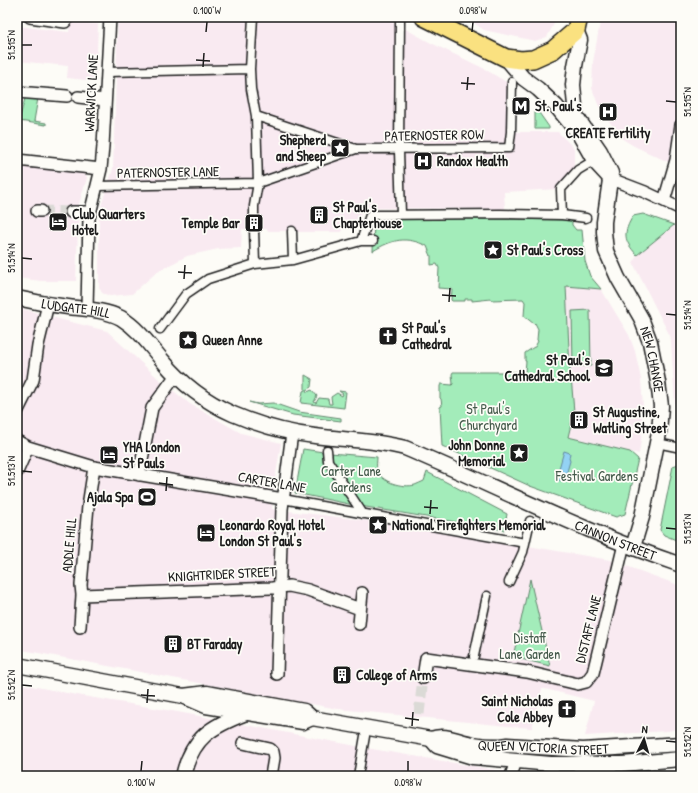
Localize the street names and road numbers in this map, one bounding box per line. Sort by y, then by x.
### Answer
street label: WARWICK LANE [79,54,102,132]
street label: PATERNOSTER ROW [384,124,484,145]
street label: PATERNOSTER LANE [117,161,219,182]
street label: LUDGATE HILL [40,293,113,322]
street label: NEW CHANGE [636,324,669,393]
street label: CARTER LANE [237,466,308,497]
street label: CANNON STREET [572,515,659,565]
street label: ADDLE HILL [57,517,80,573]
street label: KNIGHTRIDER STREET [167,561,277,586]
street label: DISTAFF LANE [570,593,605,665]
street label: QUEEN VICTORIA STREET [477,735,610,759]

